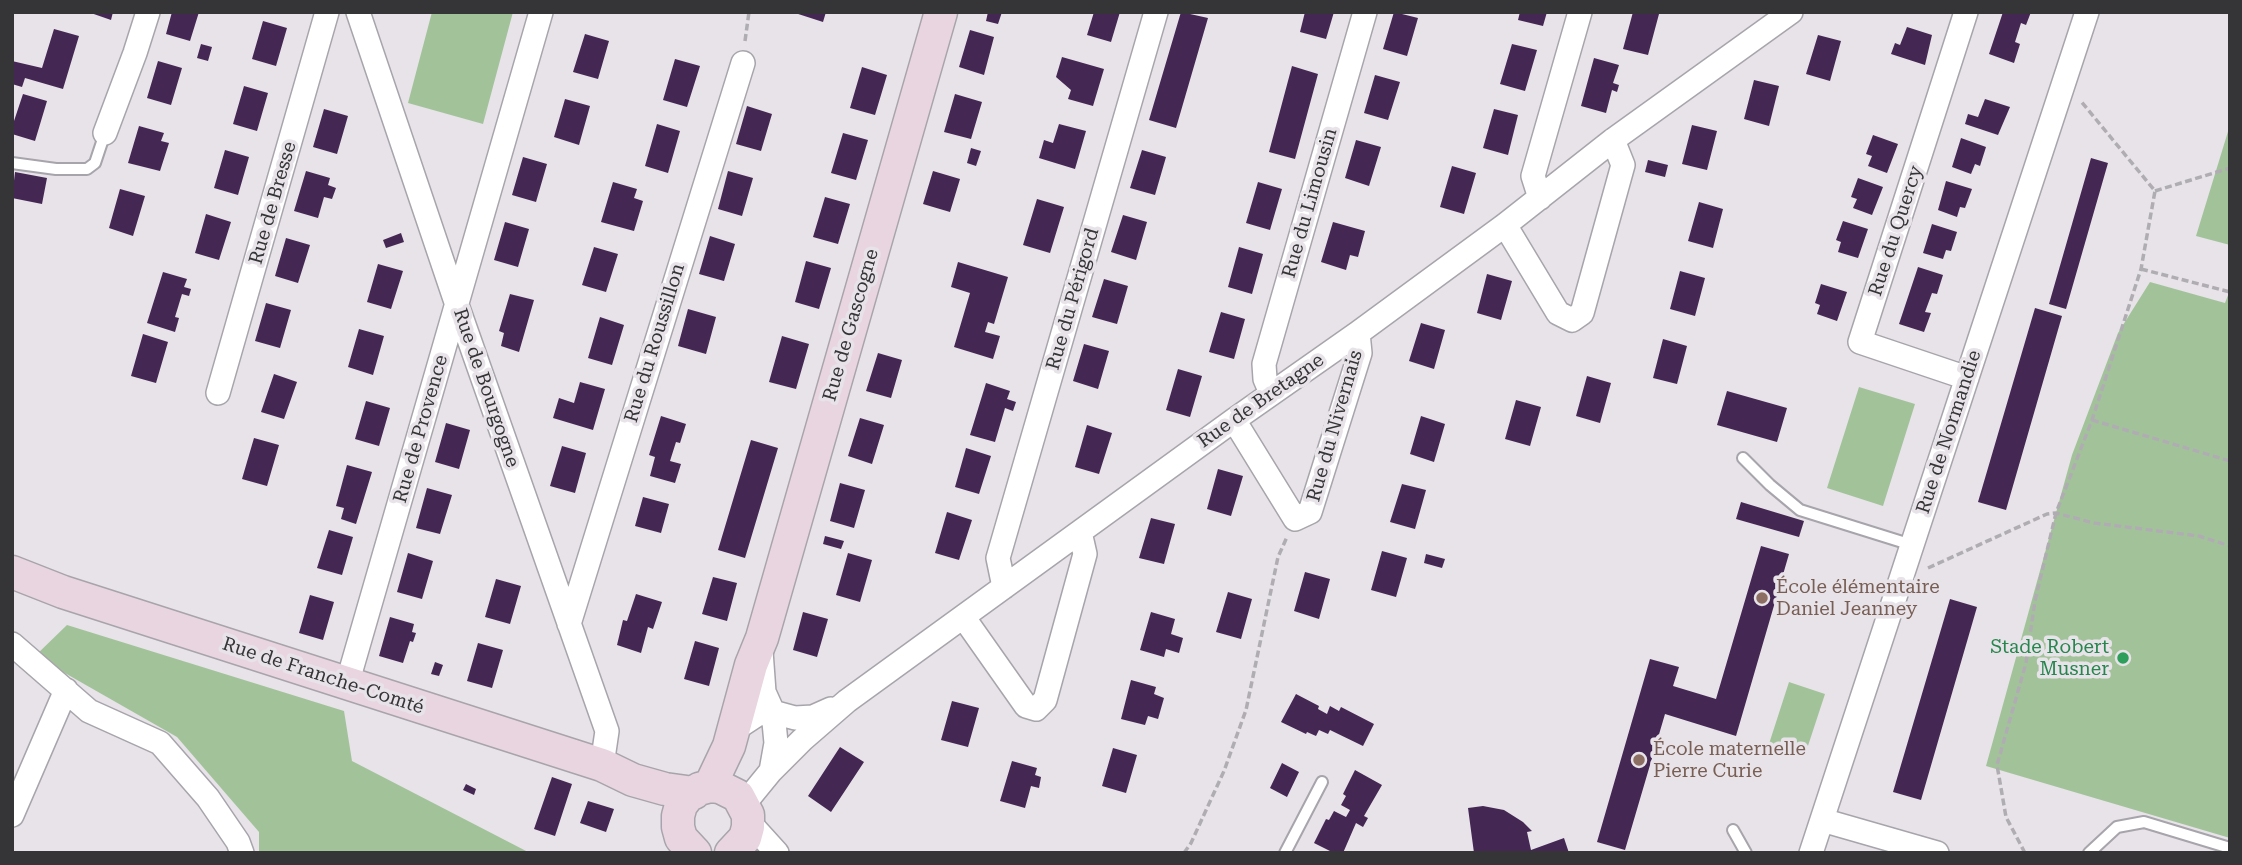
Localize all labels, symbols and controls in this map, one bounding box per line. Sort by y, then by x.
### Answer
street label: Rue du Limousin [1278,125,1342,281]
street label: Rue de Bresse [245,139,301,267]
street label: Rue du Quercy [1864,163,1928,299]
street label: Rue du Périgord [1042,225,1104,373]
street label: Rue de Gascogne [818,246,884,404]
street label: Rue du Roussillon [620,261,690,425]
street label: Rue de Bourgogne [448,306,524,470]
street label: Rue de Normandie [1912,347,1986,517]
street label: Rue du Nivernais [1302,348,1368,504]
street label: Rue de Bretagne [1193,349,1329,453]
street label: Rue de Provence [389,352,453,506]
place label: École élémentaire Daniel Jeanney [1776,576,1940,620]
marker: École élémentaire Daniel Jeanney [1754,590,1770,606]
street label: Rue de Franche-Comté [219,633,427,719]
place label: Stade Robert Musner [1990,636,2109,680]
marker: Stade Robert Musner [2115,650,2131,666]
place label: École maternelle Pierre Curie [1653,738,1806,782]
marker: École maternelle Pierre Curie [1631,752,1647,768]

